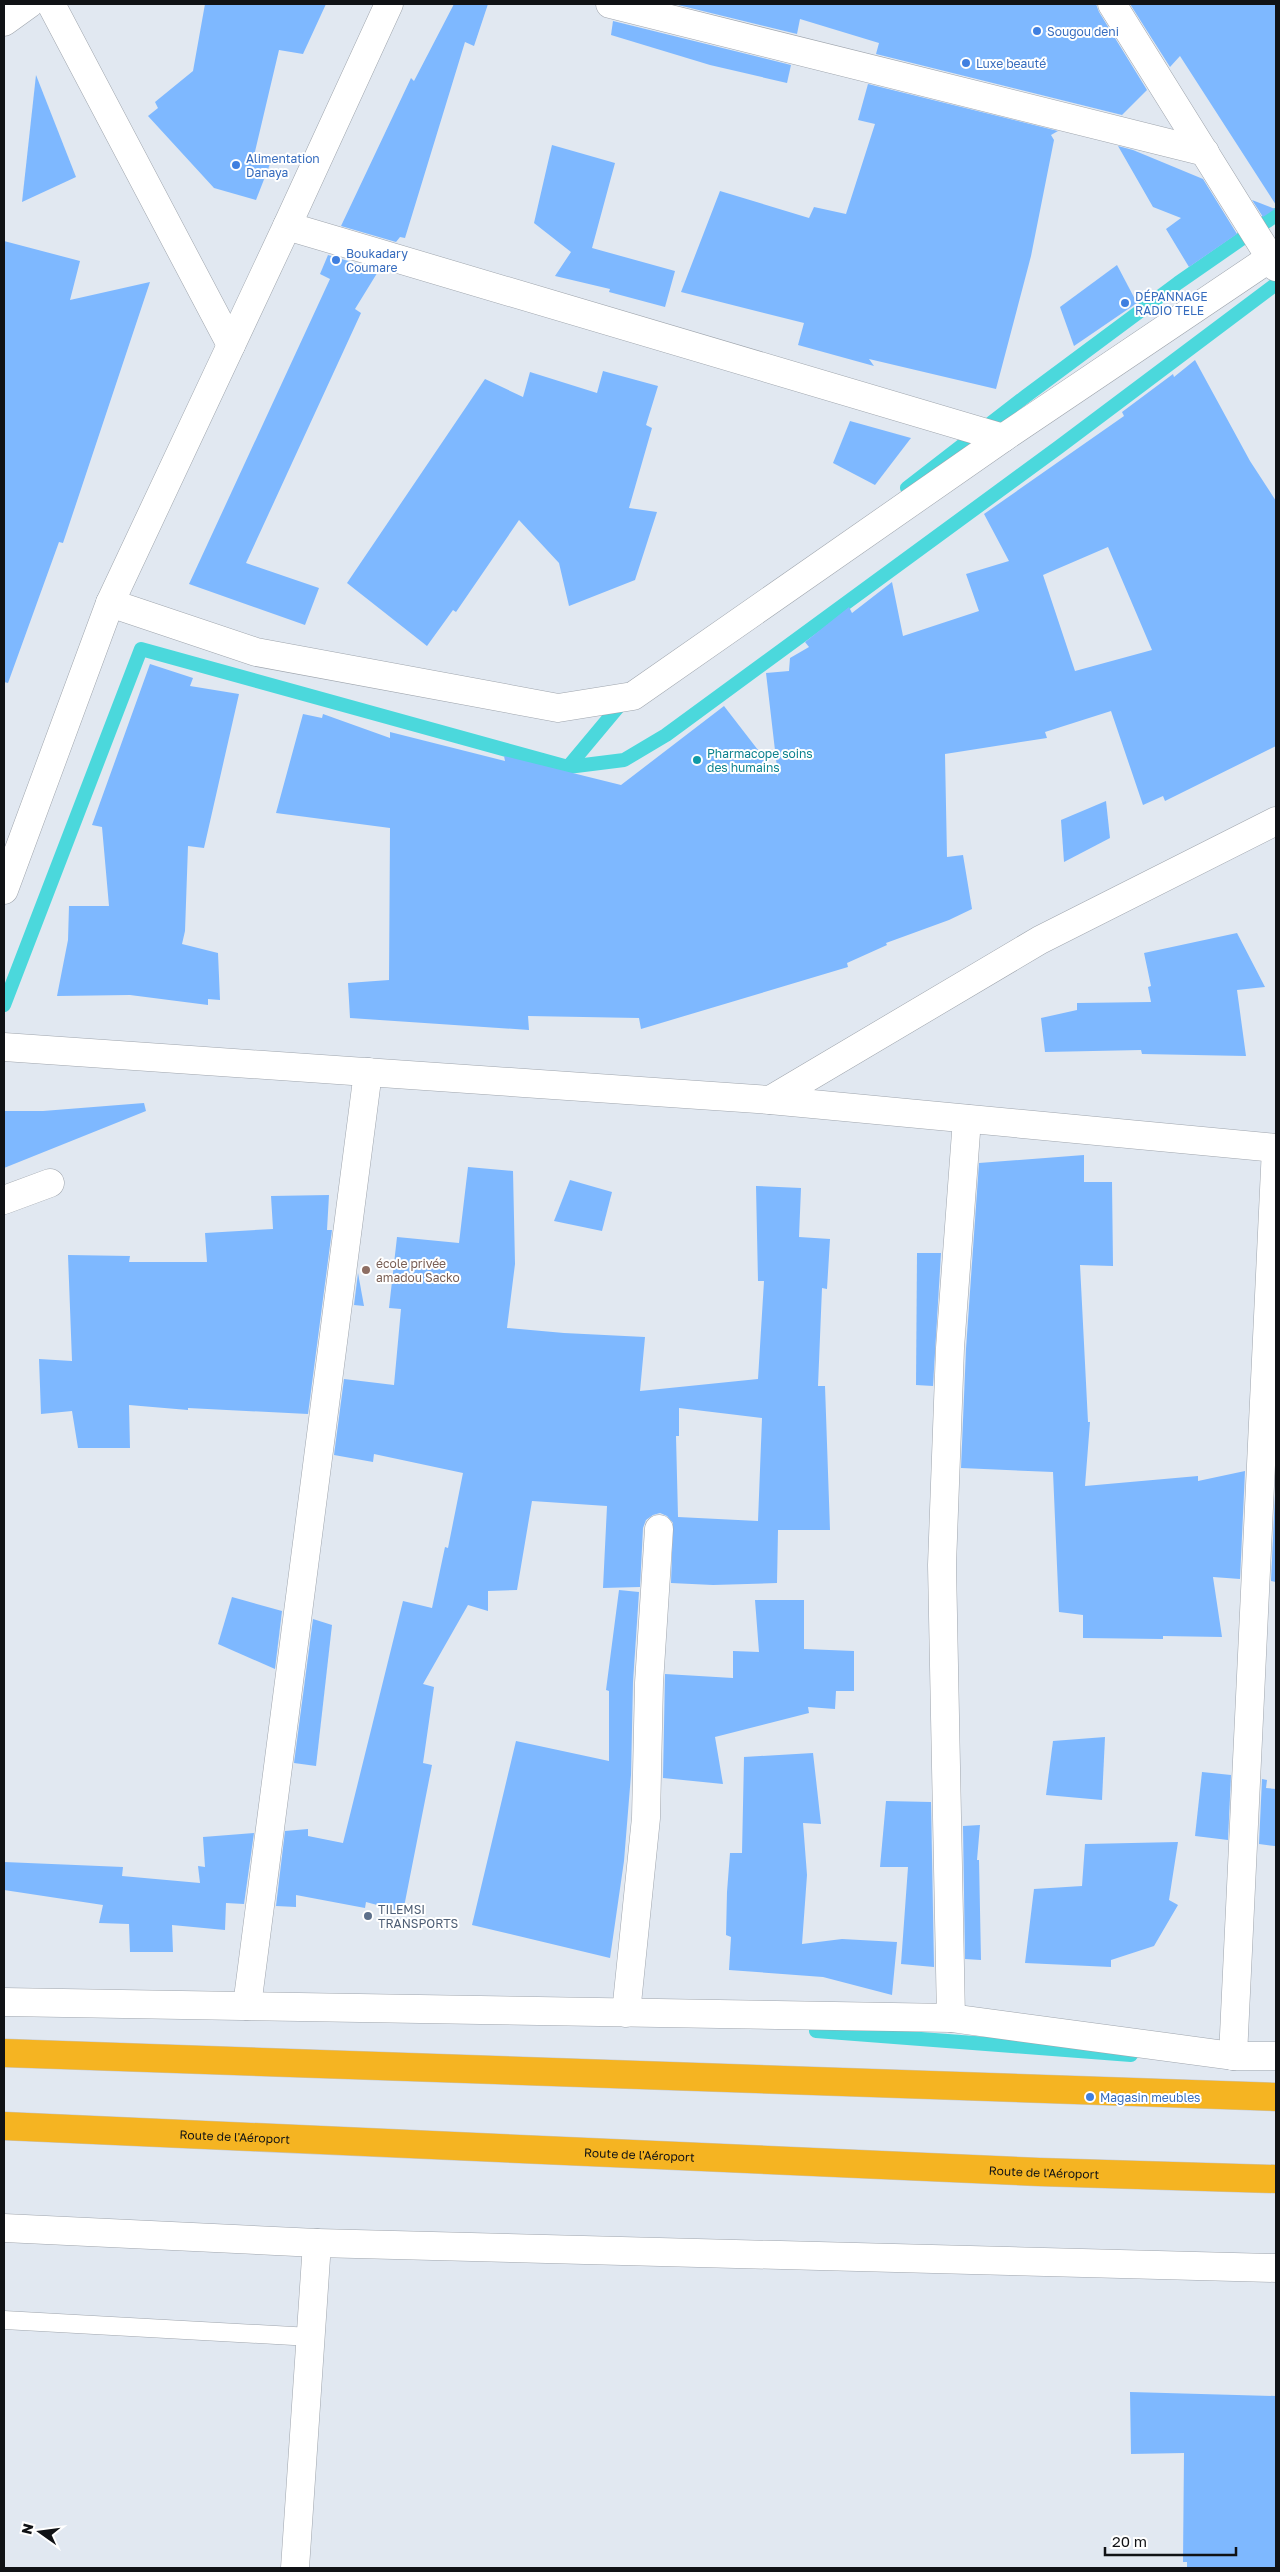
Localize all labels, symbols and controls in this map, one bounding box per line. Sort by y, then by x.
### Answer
place label: Sougou deni [1047,24,1119,39]
marker: Sougou deni [1031,25,1043,37]
place label: Luxe beauté [976,56,1046,71]
marker: Luxe beauté [960,57,972,69]
place label: Alimentation Danaya [246,151,320,180]
marker: Alimentation Danaya [230,159,242,171]
place label: Boukadary Coumare [346,246,408,275]
marker: Boukadary Coumare [330,254,342,266]
place label: DÉPANNAGE RADIO TELE [1135,289,1207,318]
marker: DÉPANNAGE RADIO TELE [1119,297,1131,309]
place label: Pharmacope soins des humains [707,746,813,775]
marker: Pharmacope soins des humains [691,754,703,766]
place label: école privée amadou Sacko [376,1256,460,1285]
marker: école privée amadou Sacko [360,1264,372,1276]
place label: TILEMSI TRANSPORTS [378,1902,459,1931]
marker: TILEMSI TRANSPORTS [362,1910,374,1922]
place label: Magasin meubles [1100,2090,1200,2105]
marker: Magasin meubles [1084,2091,1096,2103]
street label: Route de l'Aéroport [179,2126,291,2146]
street label: Route de l'Aéroport [584,2144,695,2164]
street label: Route de l'Aéroport [988,2162,1100,2181]
north arrow [15,2507,65,2557]
text: N [17,2522,36,2536]
scale bar [1105,2524,1236,2556]
text: 20 m [1112,2532,1147,2550]

